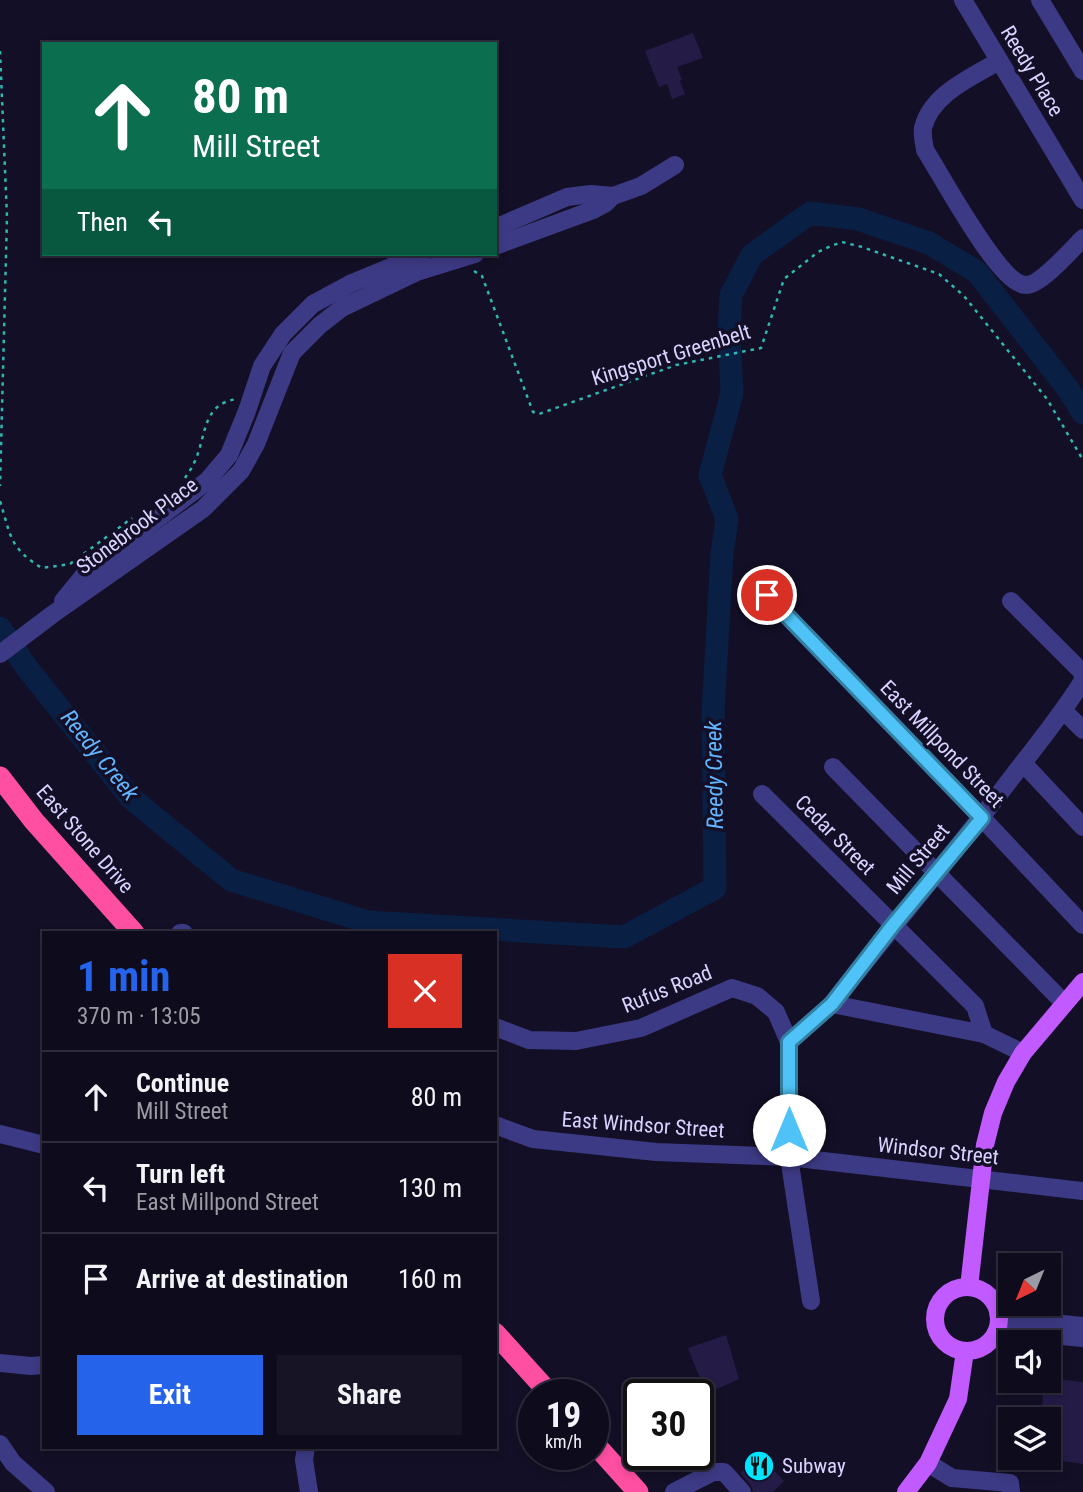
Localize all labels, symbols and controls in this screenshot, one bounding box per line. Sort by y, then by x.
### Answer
street label: Reedy Place [996,22,1068,121]
text: 80 m [192,68,289,125]
icon: ahead [77,70,168,161]
text: Mill Street [192,127,321,165]
icon: left [142,203,180,241]
text: Then [77,207,128,237]
street label: Kingsport Greenbelt [589,319,753,391]
street label: Stonebrook Place [72,473,202,579]
pin [737,565,797,625]
icon: arrive [748,576,786,614]
street label: East Millpond Street [875,676,1009,812]
water label: Reedy Creek [55,705,145,807]
water label: Reedy Creek [700,720,729,829]
street label: East Stone Drive [32,780,139,898]
street label: Cedar Street [790,790,880,880]
street label: Mill Street [882,819,954,899]
text: 1 min [77,952,170,1001]
button: close [388,954,462,1028]
street label: Rufus Road [619,960,715,1018]
text: 370 m · 13:05 [77,1003,201,1030]
text: Continue [136,1068,229,1098]
icon: ahead [77,1078,115,1116]
text: 80 m [411,1082,462,1112]
position arrow [752,1093,826,1167]
text: Mill Street [136,1098,228,1125]
street label: East Windsor Street [561,1107,725,1143]
street label: Windsor Street [876,1133,1000,1169]
text: Turn left [136,1159,225,1189]
icon: left [77,1169,115,1207]
text: 130 m [398,1173,462,1203]
text: East Millpond Street [136,1189,319,1216]
north arrow [998,1253,1060,1316]
map controls [998,1253,1061,1470]
icon: arrive [77,1260,115,1298]
text: Arrive at destination [136,1264,348,1294]
text: 160 m [398,1264,462,1294]
button: sound [998,1330,1061,1393]
button: Exit [77,1355,263,1435]
button: Share [277,1355,462,1435]
speed limit sign: 30 [623,1379,714,1470]
text: 19 [546,1395,581,1436]
button: layers [998,1407,1061,1470]
text: km/h [545,1431,582,1452]
restaurant icon: Subway [742,1449,776,1483]
place label: Subway [782,1454,846,1478]

